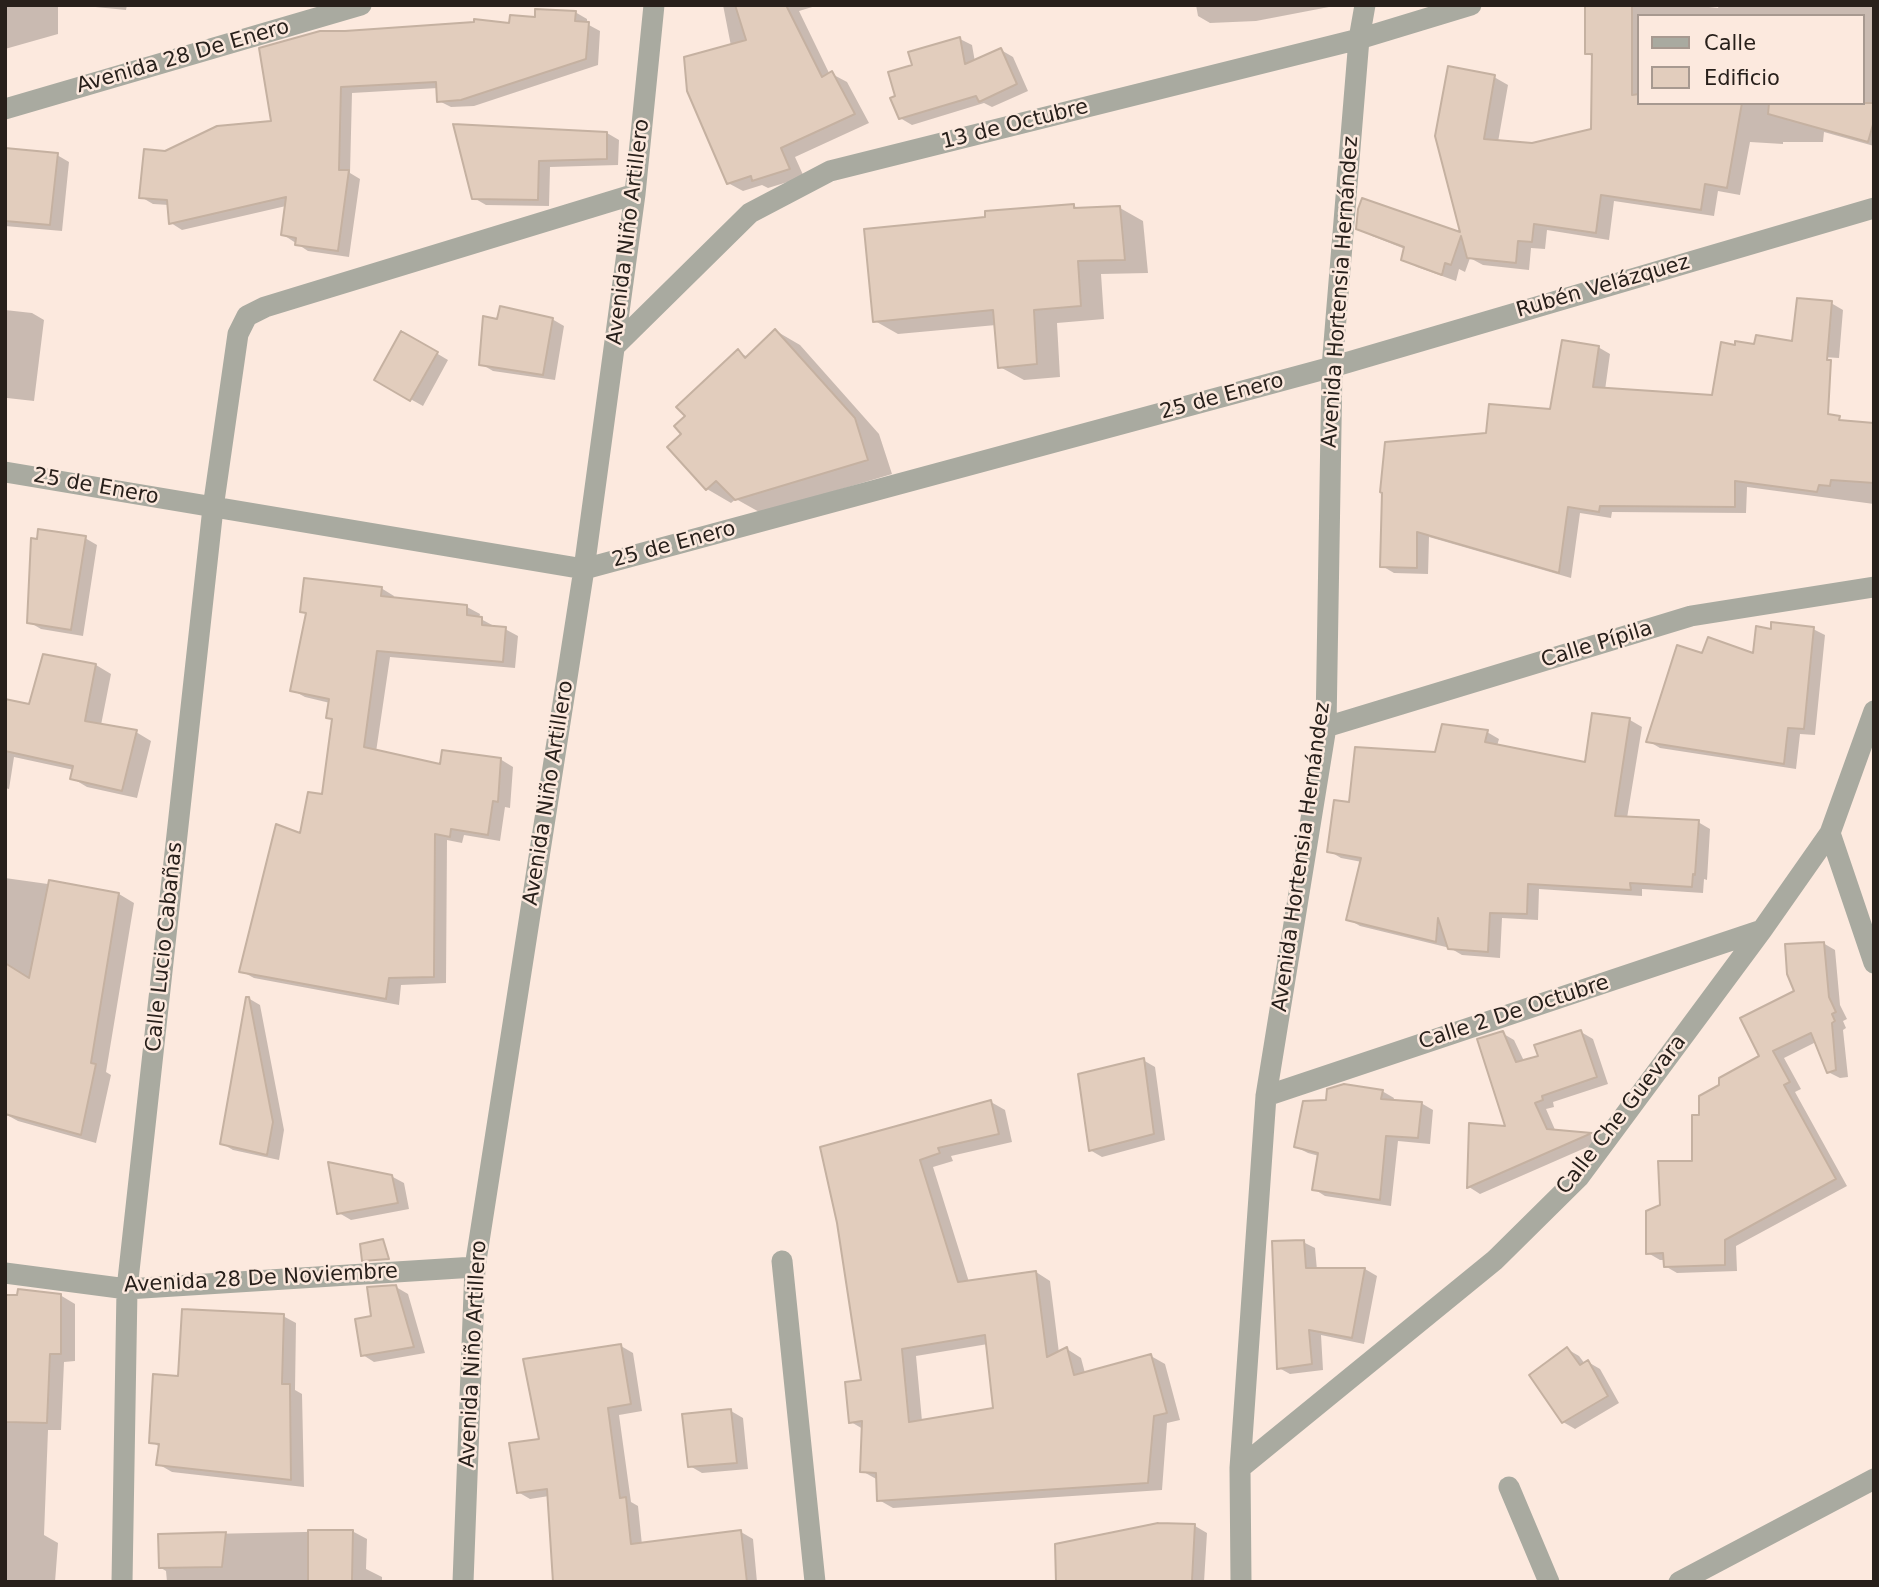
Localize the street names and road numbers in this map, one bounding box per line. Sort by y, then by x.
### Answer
street label: Avenida 28 De Enero [74,15,292,99]
street label: 13 de Octubre [939,95,1091,155]
street label: Avenida Niño Artillero [603,118,655,346]
street label: Avenida Hortensia Hernández [1318,135,1364,449]
street label: Rubén Velázquez [1513,250,1693,324]
street label: 25 de Enero [1157,368,1287,426]
street label: 25 de Enero [31,464,161,510]
street label: 25 de Enero [609,516,739,574]
street label: Calle Pípila [1538,616,1656,674]
street label: Avenida Niño Artillero [519,679,579,907]
street label: Avenida Hortensia Hernández [1268,701,1336,1013]
street label: Calle Lucio Cabañas [141,841,189,1053]
street label: Calle 2 De Octubre [1416,970,1612,1056]
street label: Calle Che Guevara [1552,1030,1692,1200]
street label: Avenida Niño Artillero [455,1240,493,1468]
street label: Avenida 28 De Noviembre [123,1259,399,1299]

